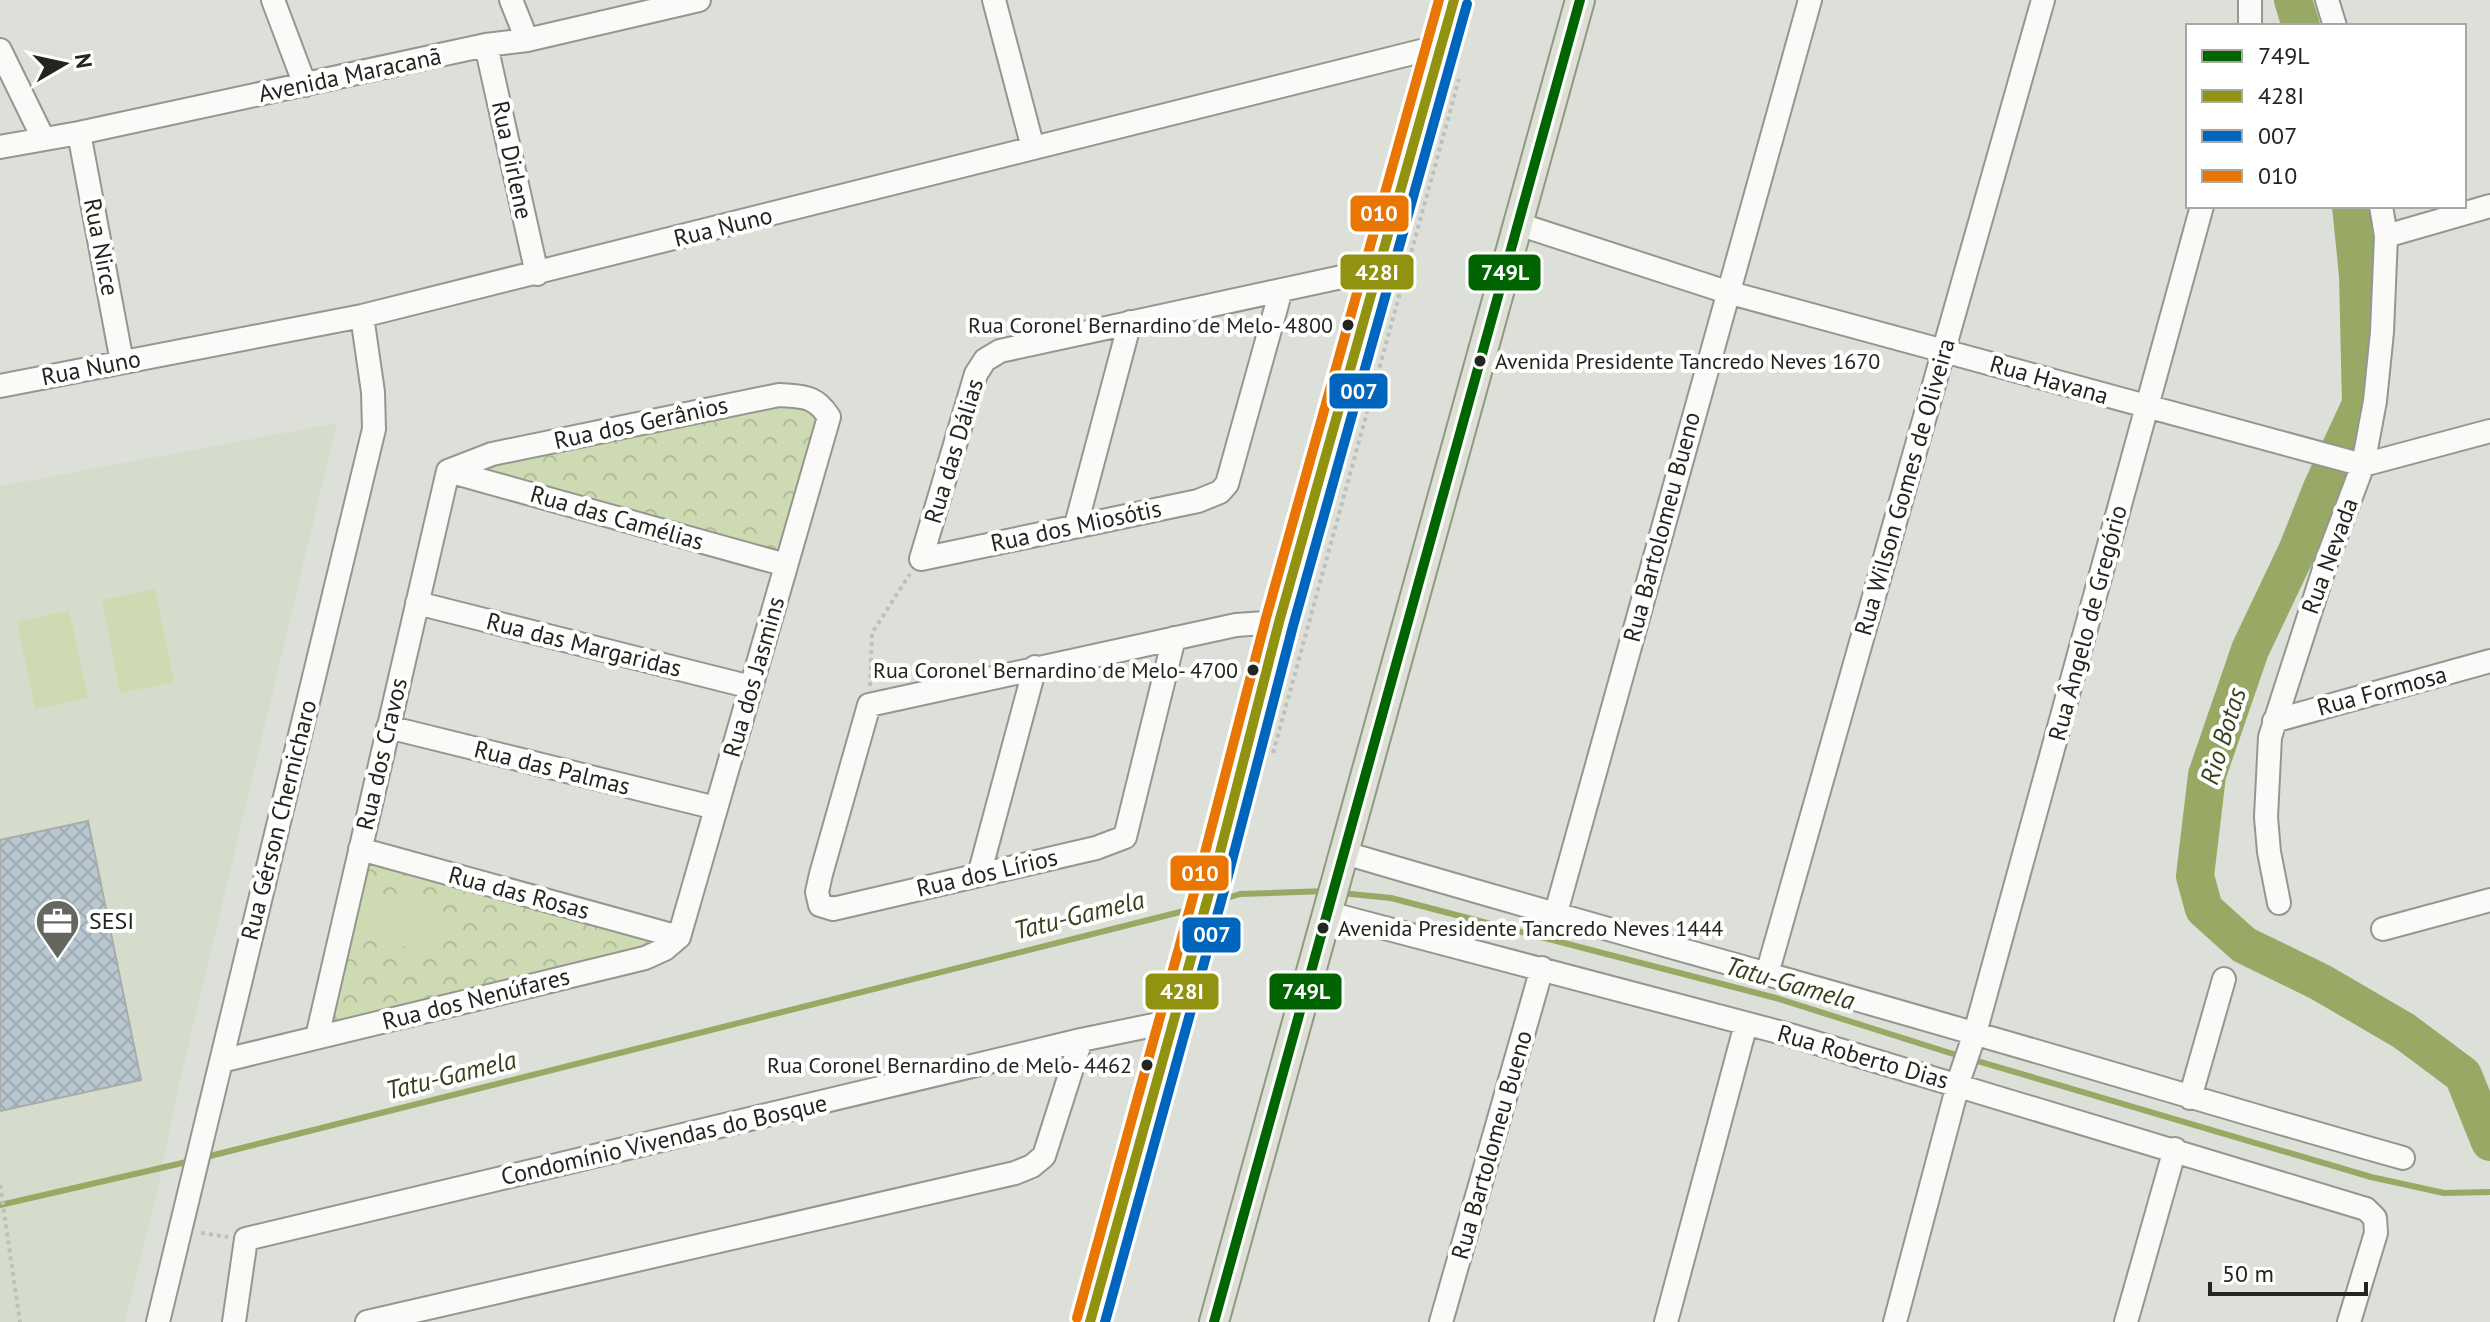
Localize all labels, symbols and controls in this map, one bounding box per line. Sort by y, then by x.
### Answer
north arrow [24,24,104,104]
legend [2186,24,2466,208]
street label: Avenida Maracanã [256,40,444,109]
text: 749L [2258,40,2310,71]
text: N [69,52,99,70]
text: 428I [2258,80,2304,111]
street label: Rua Dirlene [485,98,540,222]
text: 007 [2258,120,2297,151]
text: 010 [2258,160,2297,191]
line badge: 010 [1349,194,1410,233]
street label: Rua Nirce [77,196,126,298]
street label: Rua Nuno [670,199,775,254]
text: 010 [1360,199,1398,227]
line badge: 428I [1339,253,1415,291]
line badge: 749L [1467,253,1542,292]
text: 428I [1355,258,1399,286]
text: 749L [1481,258,1530,286]
place label: Rua Coronel Bernardino de Melo- 4800 [968,311,1333,339]
marker: Rua Coronel Bernardino de Melo- 4800 [1340,317,1356,333]
street label: Rua Wilson Gomes de Oliveira [1847,335,1962,639]
street label: Rua Nuno [39,343,143,392]
place label: Avenida Presidente Tancredo Neves 1670 [1495,347,1880,375]
street label: Rua Havana [1986,348,2112,411]
marker: Avenida Presidente Tancredo Neves 1670 [1472,353,1488,369]
line badge: 007 [1328,372,1389,410]
street label: Rua das Dálias [917,375,990,527]
text: 007 [1340,377,1378,405]
street label: Rua dos Gerânios [551,389,731,456]
street label: Rua Bartolomeu Bueno [1616,408,1707,645]
street label: Rua das Camélias [527,478,707,557]
street label: Rua dos Miosótis [988,492,1164,559]
street label: Rua Nevada [2294,493,2365,618]
street label: Rua Ângelo de Gregório [2041,502,2134,744]
street label: Rua dos Jasmins [716,593,791,761]
street label: Rua das Margaridas [483,605,685,684]
place label: Rua Coronel Bernardino de Melo- 4700 [873,656,1238,684]
street label: Rua Formosa [2314,658,2450,723]
marker: Rua Coronel Bernardino de Melo- 4700 [1245,662,1261,678]
street label: Rua dos Cravos [349,675,414,833]
water label: Rio Botas [2192,683,2253,788]
street label: Rua Gérson Chernicharo [234,697,323,943]
street label: Rua das Palmas [471,733,633,802]
street label: Rua dos Lírios [913,841,1061,904]
line badge: 010 [1169,854,1230,892]
street label: Rua das Rosas [445,859,593,926]
text: 010 [1181,859,1219,887]
water label: Tatu-Gamela [1010,882,1148,947]
office icon: SESI [34,897,82,960]
place label: SESI [89,905,134,936]
place label: Avenida Presidente Tancredo Neves 1444 [1338,914,1723,942]
line badge: 007 [1181,916,1242,954]
text: 007 [1193,920,1231,948]
marker: Avenida Presidente Tancredo Neves 1444 [1315,920,1331,936]
water label: Tatu-Gamela [1722,948,1859,1017]
street label: Rua dos Nenúfares [379,960,573,1037]
line badge: 428I [1144,972,1220,1011]
line badge: 749L [1268,972,1343,1011]
text: 428I [1160,977,1204,1005]
text: 749L [1282,977,1331,1005]
street label: Rua Roberto Dias [1774,1017,1952,1096]
street label: Rua Bartolomeu Bueno [1444,1027,1539,1263]
water label: Tatu-Gamela [382,1042,520,1107]
place label: Rua Coronel Bernardino de Melo- 4462 [767,1051,1132,1079]
marker: Rua Coronel Bernardino de Melo- 4462 [1139,1057,1155,1073]
street label: Condomínio Vivendas do Bosque [498,1087,830,1192]
scale bar [2210,1246,2366,1296]
text: 50 m [2222,1258,2274,1289]

